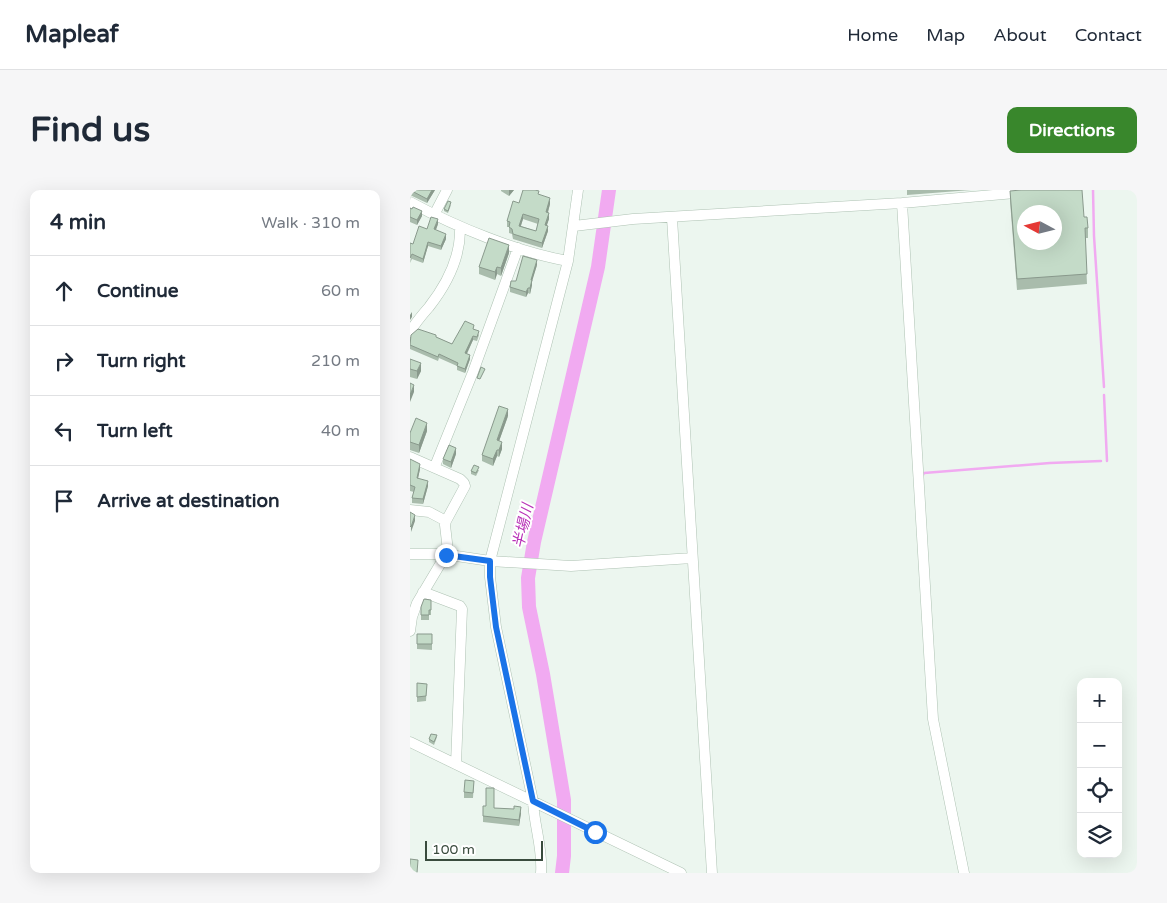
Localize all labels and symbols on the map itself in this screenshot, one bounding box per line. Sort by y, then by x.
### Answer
north arrow [1017,205,1062,250]
water label: 半場川 [509,500,537,550]
route end [435,544,458,567]
route start [584,821,607,844]
scale bar [425,838,542,861]

